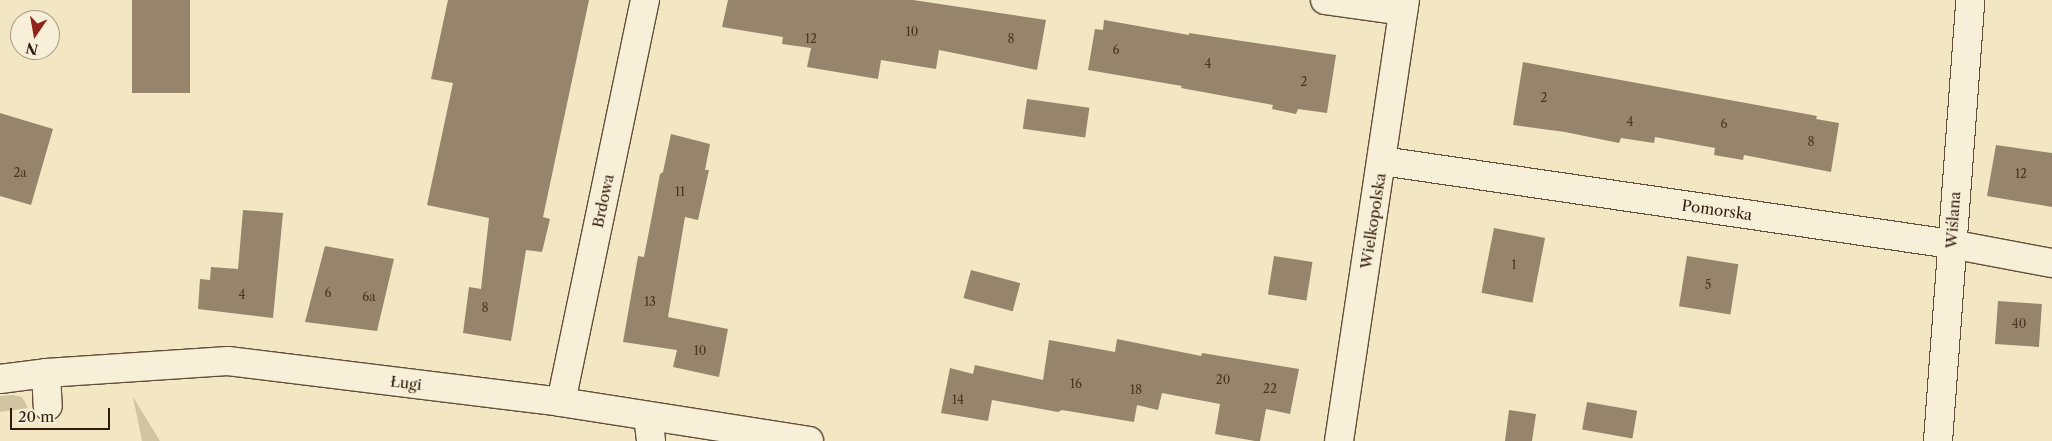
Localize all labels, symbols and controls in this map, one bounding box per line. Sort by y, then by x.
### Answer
north arrow [10,10,60,60]
house number: 10 [906,25,918,39]
house number: 12 [805,32,817,46]
house number: 8 [1007,32,1015,46]
text: N [24,39,40,59]
house number: 6 [1112,43,1120,57]
house number: 4 [1205,57,1211,71]
house number: 2 [1301,75,1307,89]
house number: 2 [1541,91,1547,105]
house number: 4 [1627,115,1633,129]
house number: 6 [1720,117,1728,131]
house number: 8 [1807,135,1815,149]
house number: 2a [13,166,27,180]
house number: 12 [2015,167,2027,181]
street label: Wielkopolska [1357,172,1389,270]
street label: Brdowa [589,173,617,229]
house number: 11 [675,185,685,199]
street label: Wiślana [1942,191,1964,249]
street label: Pomorska [1681,196,1753,224]
house number: 1 [1511,258,1517,272]
house number: 5 [1705,278,1711,292]
house number: 6 [324,286,332,300]
house number: 4 [239,288,245,302]
house number: 6a [362,290,376,304]
house number: 13 [644,295,656,309]
house number: 8 [481,301,489,315]
house number: 40 [2012,317,2026,331]
house number: 10 [694,344,706,358]
street label: Ługi [389,372,423,394]
house number: 20 [1216,373,1230,387]
house number: 16 [1070,377,1082,391]
house number: 22 [1263,382,1277,396]
house number: 18 [1130,383,1142,397]
house number: 14 [952,393,964,407]
scale bar [12,398,112,430]
text: 20 m [18,407,54,426]

